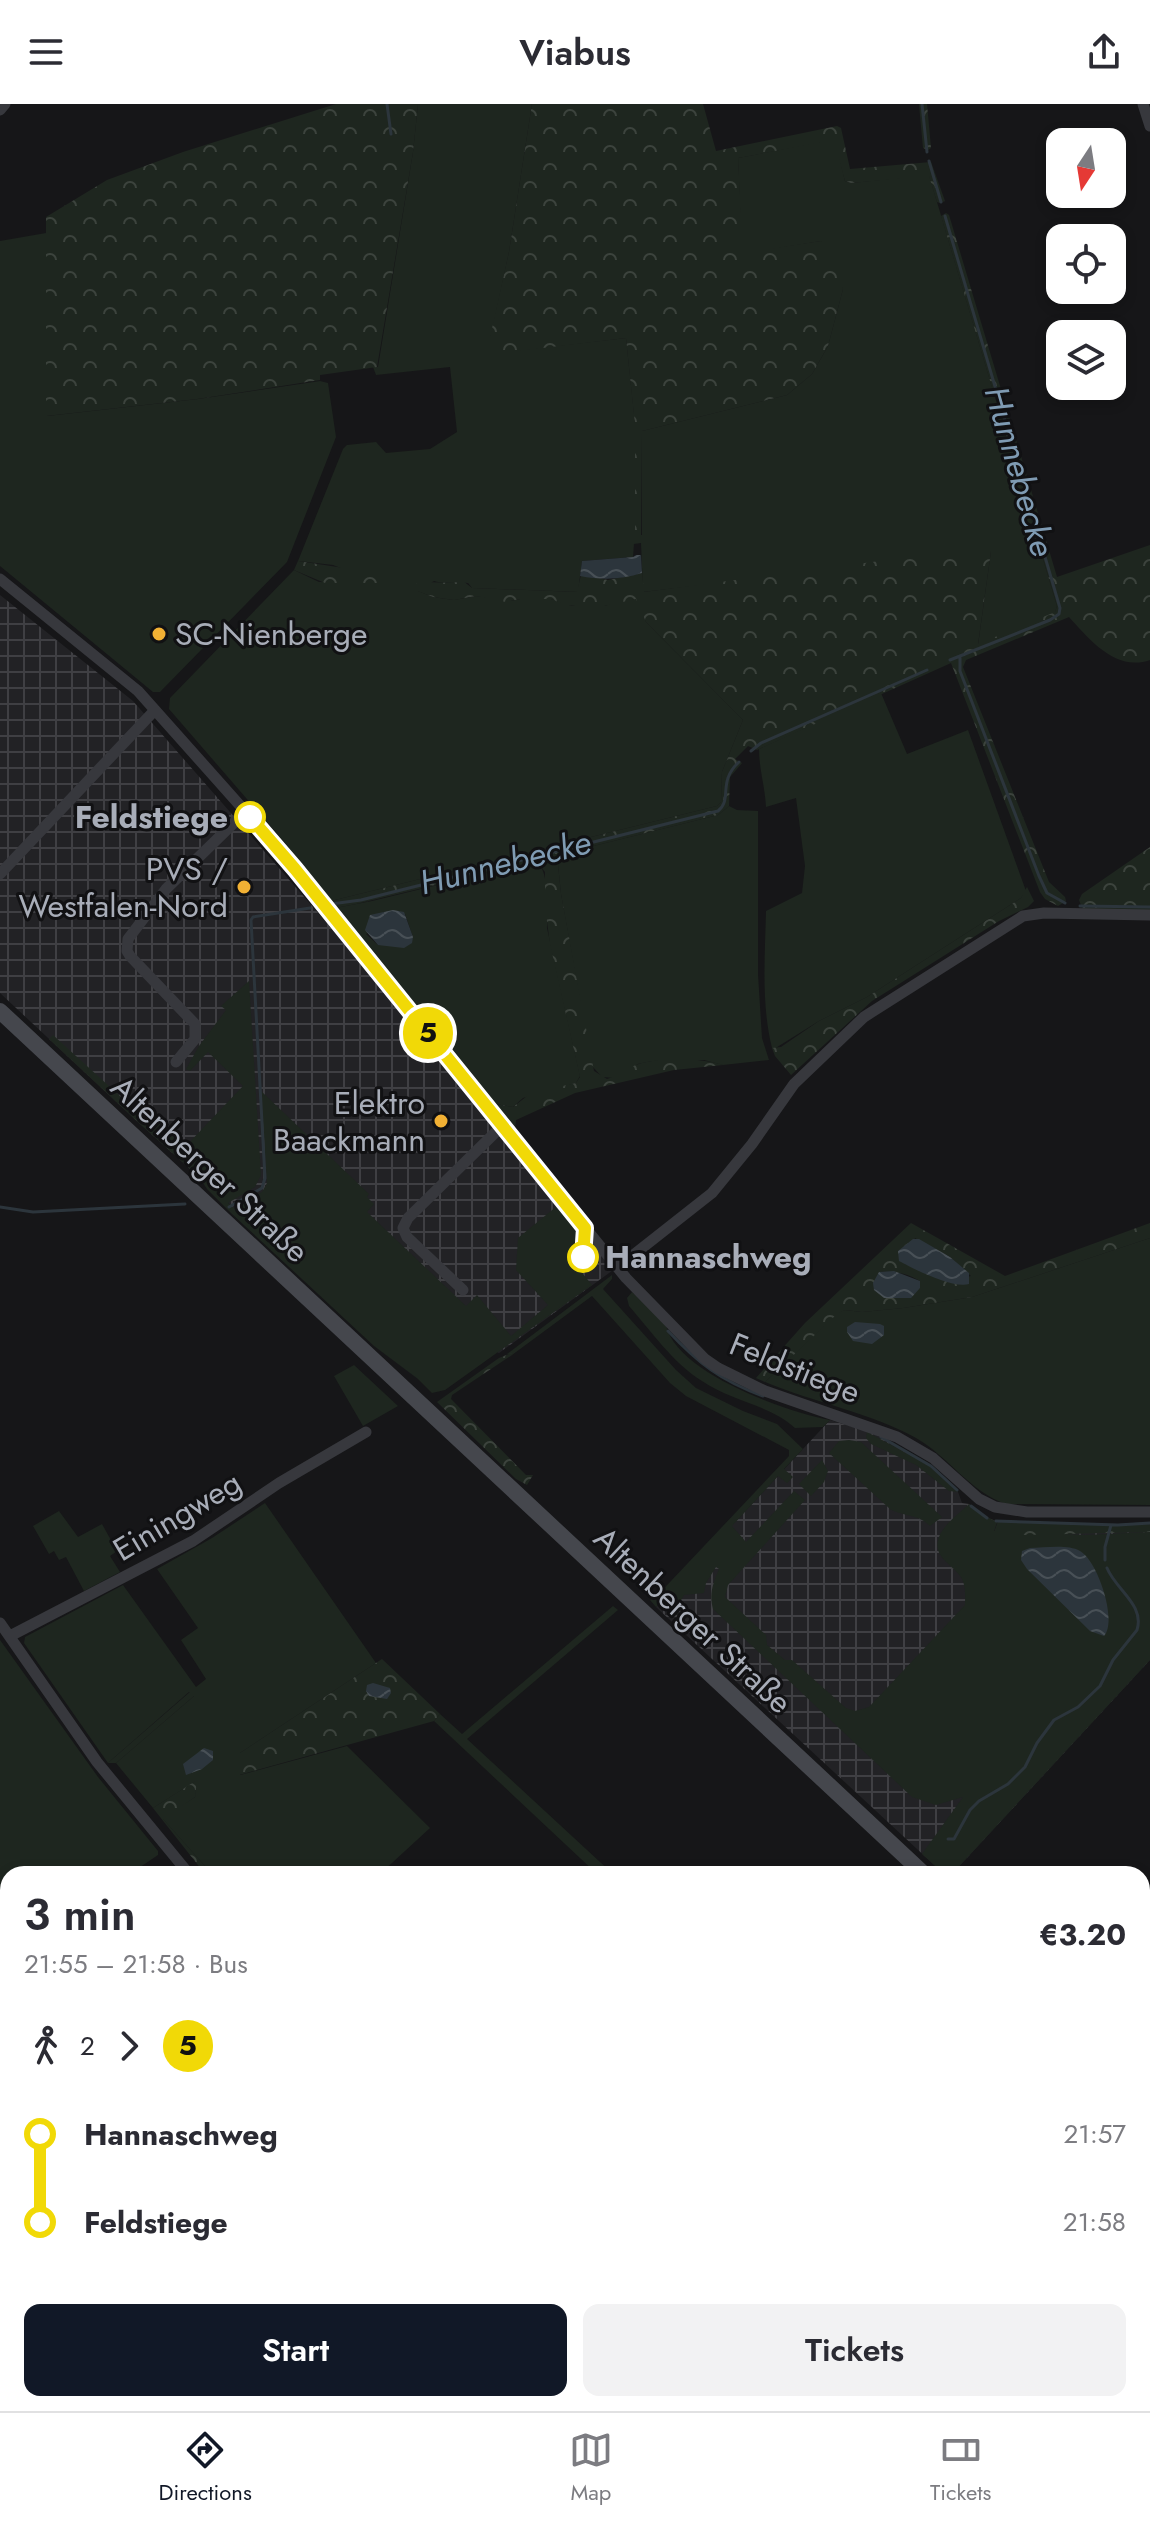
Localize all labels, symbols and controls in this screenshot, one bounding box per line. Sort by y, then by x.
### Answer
text: Viabus [519,26,631,78]
icon: menu [24,30,68,74]
icon: share [1082,30,1126,74]
north arrow [1046,128,1126,208]
map controls [1046,128,1126,400]
button: locate [1046,224,1126,304]
button: layers [1046,320,1126,400]
water label: Hunnebecke [972,380,1067,562]
place label: SC-Nienberge [175,611,368,657]
marker: SC-Nienberge [150,625,168,643]
place label: Feldstiege [75,794,228,840]
marker: Feldstiege [235,802,265,832]
water label: Hunnebecke [414,818,596,907]
place label: PVS / Westfalen-Nord [18,846,228,929]
marker: PVS / Westfalen-Nord [235,878,253,896]
line badge: 5 [402,1007,454,1059]
text: 5 [419,1012,437,1053]
street label: Altenberger Straße [101,1065,319,1273]
place label: Elektro Baackmann [273,1080,425,1163]
marker: Elektro Baackmann [432,1112,450,1130]
place label: Hannaschweg [605,1234,812,1280]
marker: Hannaschweg [568,1242,598,1272]
street label: Feldstiege [723,1321,867,1415]
street label: Einingweg [104,1460,250,1572]
street label: Altenberger Straße [584,1516,802,1724]
text: 3 min [24,1883,136,1947]
text: €3.20 [1039,1913,1126,1956]
text: 21:55 – 21:58 · Bus [24,1945,248,1983]
icon: walk [24,2024,68,2068]
icon: forward [107,2024,151,2068]
text: 5 [179,2025,197,2066]
text: 2 [80,2027,95,2065]
text: Hannaschweg [84,2113,278,2156]
text: 21:57 [1063,2115,1126,2153]
text: Feldstiege [84,2201,228,2244]
text: 21:58 [1063,2203,1126,2241]
button: Start [24,2304,567,2396]
button: Tickets [583,2304,1126,2396]
tab: Directions [159,2428,252,2508]
tab: Map [569,2428,613,2508]
tab: Tickets [930,2428,991,2508]

